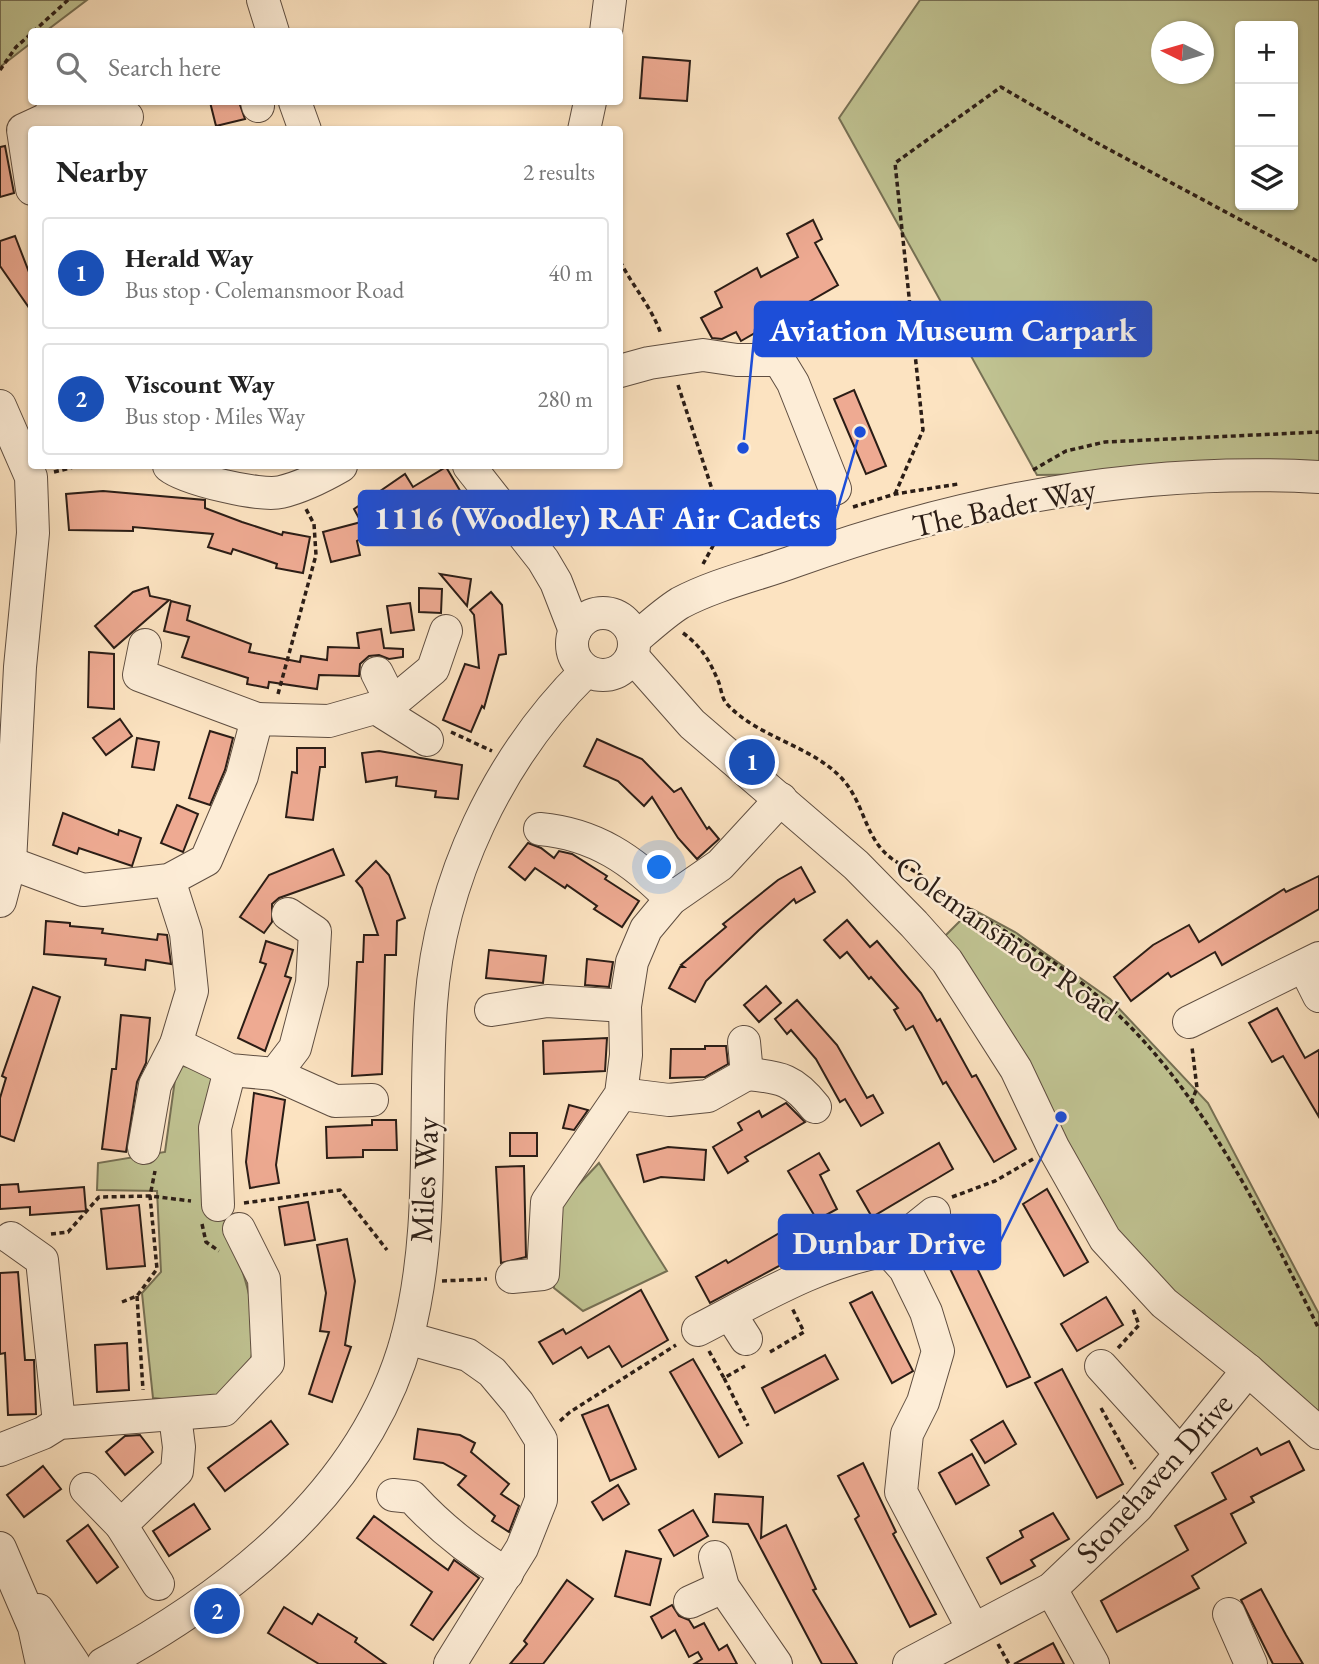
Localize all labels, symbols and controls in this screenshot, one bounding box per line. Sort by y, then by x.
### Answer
north arrow [1151,21,1214,84]
map controls [1235,21,1298,210]
button: + [1235,21,1298,84]
search box [28,28,623,105]
icon: search [52,48,90,86]
text: Search here [108,50,221,84]
button: − [1235,84,1298,147]
button: layers [1235,147,1298,210]
text: Nearby [56,152,148,191]
text: 2 results [523,157,595,187]
text: Herald Way [125,241,253,275]
text: 1 [75,258,87,288]
text: 40 m [548,258,593,288]
text: Bus stop · Colemansmoor Road [125,275,404,305]
callout: Aviation Museum Carpark [755,302,1151,356]
text: Aviation Museum Carpark [768,308,1138,351]
text: Viscount Way [125,367,275,401]
text: 2 [75,384,87,414]
text: 280 m [537,384,593,414]
text: Bus stop · Miles Way [125,401,305,431]
street label: The Bader Way [908,467,1101,547]
callout: 1116 (Woodley) RAF Air Cadets [359,491,835,545]
text: 1116 (Woodley) RAF Air Cadets [373,496,821,539]
pin: 1 [729,736,775,788]
street label: Colemansmoor Road [887,845,1128,1031]
your location [642,850,676,884]
street label: Miles Way [400,1115,448,1244]
callout: Dunbar Drive [779,1215,1000,1269]
text: Dunbar Drive [792,1221,986,1264]
street label: Stonehaven Drive [1066,1384,1242,1572]
pin: 2 [194,1585,240,1637]

